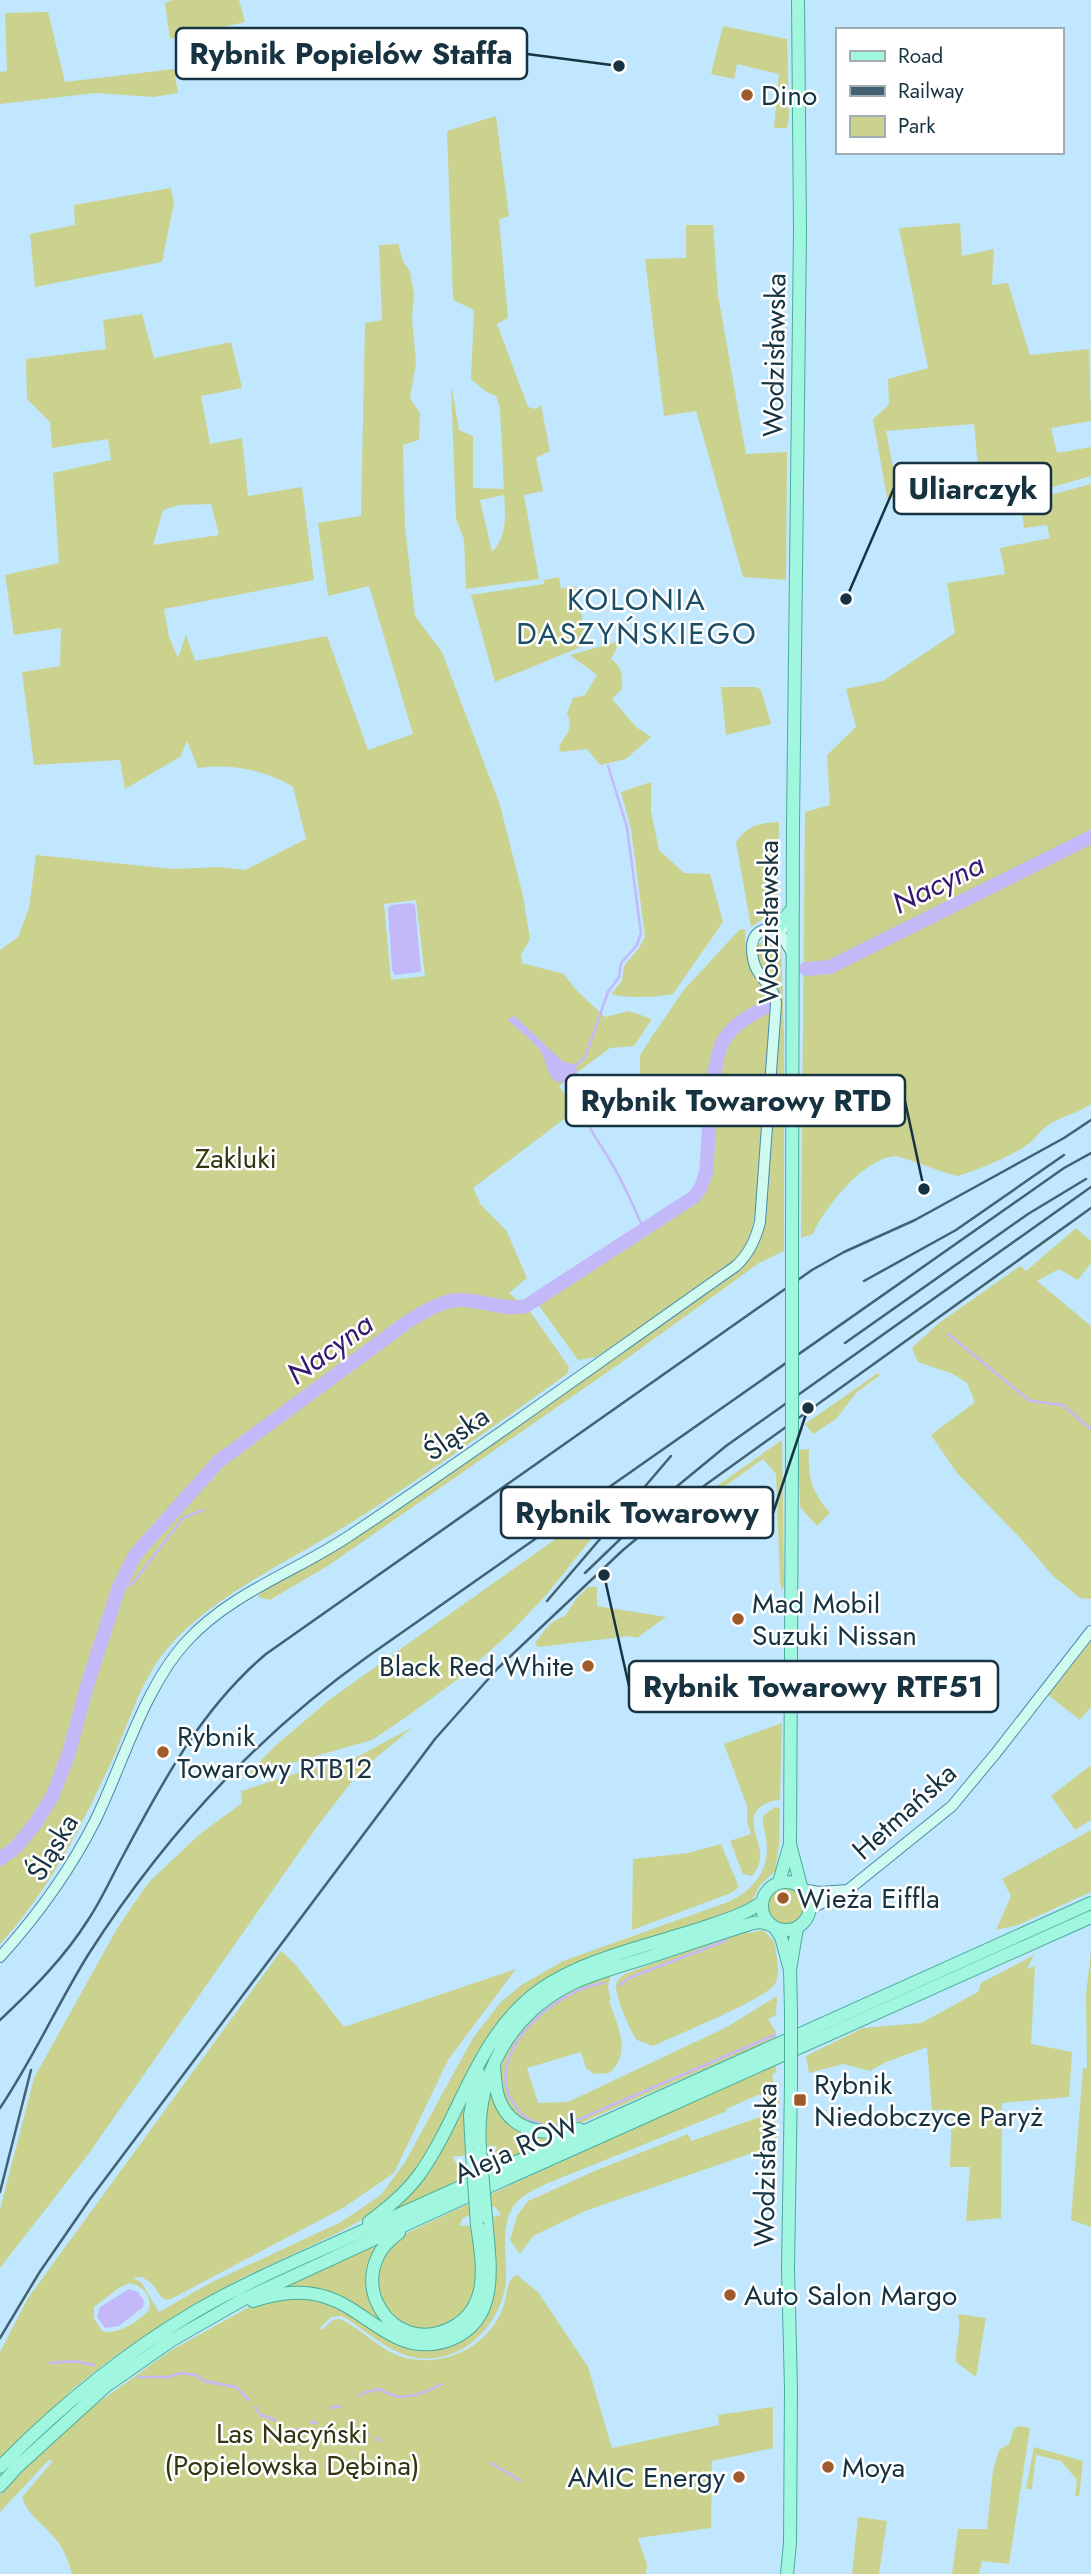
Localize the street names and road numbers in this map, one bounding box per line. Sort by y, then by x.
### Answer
street label: Wodzisławska [753,273,796,437]
street label: Wodzisławska [748,840,789,1004]
street label: Śląska [415,1396,498,1471]
street label: Hetmańska [843,1753,966,1870]
street label: Śląska [16,1806,89,1889]
street label: Wodzisławska [744,2083,787,2247]
street label: Aleja ROW [447,2103,585,2194]

